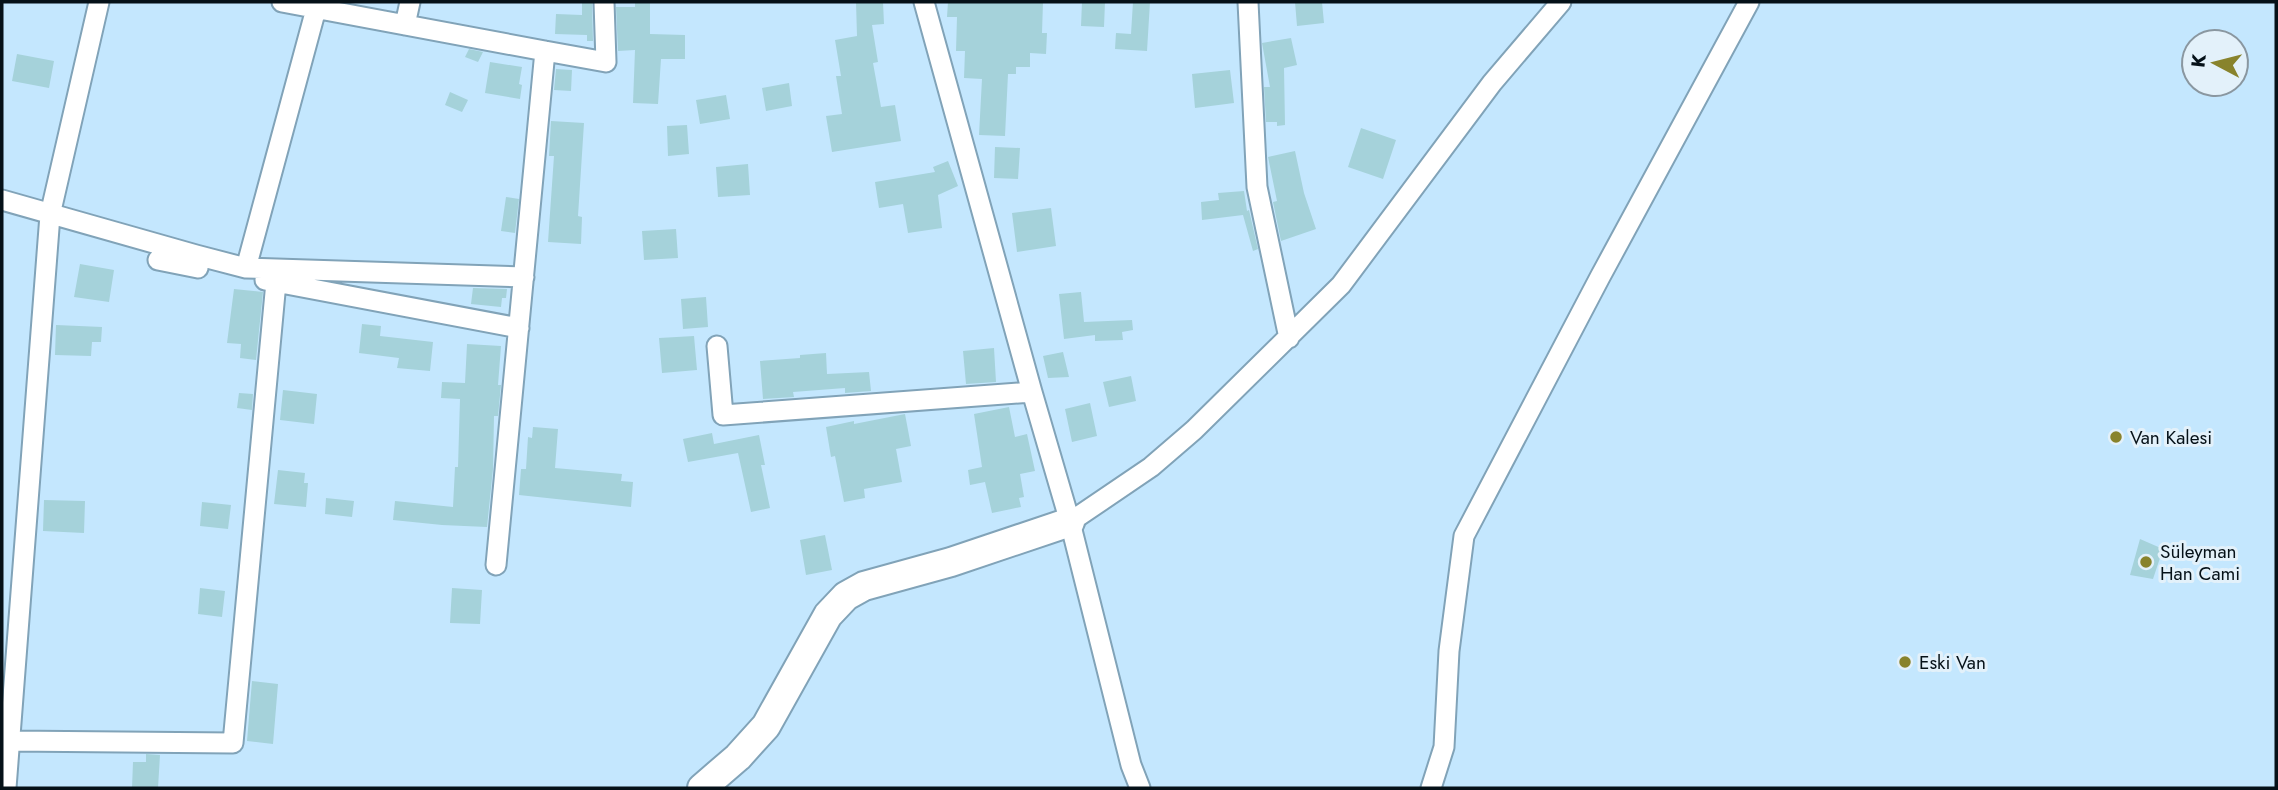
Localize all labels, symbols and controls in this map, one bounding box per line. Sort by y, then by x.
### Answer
north arrow [2180,28,2250,98]
text: K [2184,52,2213,69]
place label: Van Kalesi [2130,424,2212,451]
marker: Van Kalesi [2108,429,2124,445]
place label: Süleyman Han Cami [2160,538,2240,587]
marker: Süleyman Han Cami [2138,554,2154,570]
place label: Eski Van [1919,649,1986,676]
marker: Eski Van [1897,654,1913,670]

